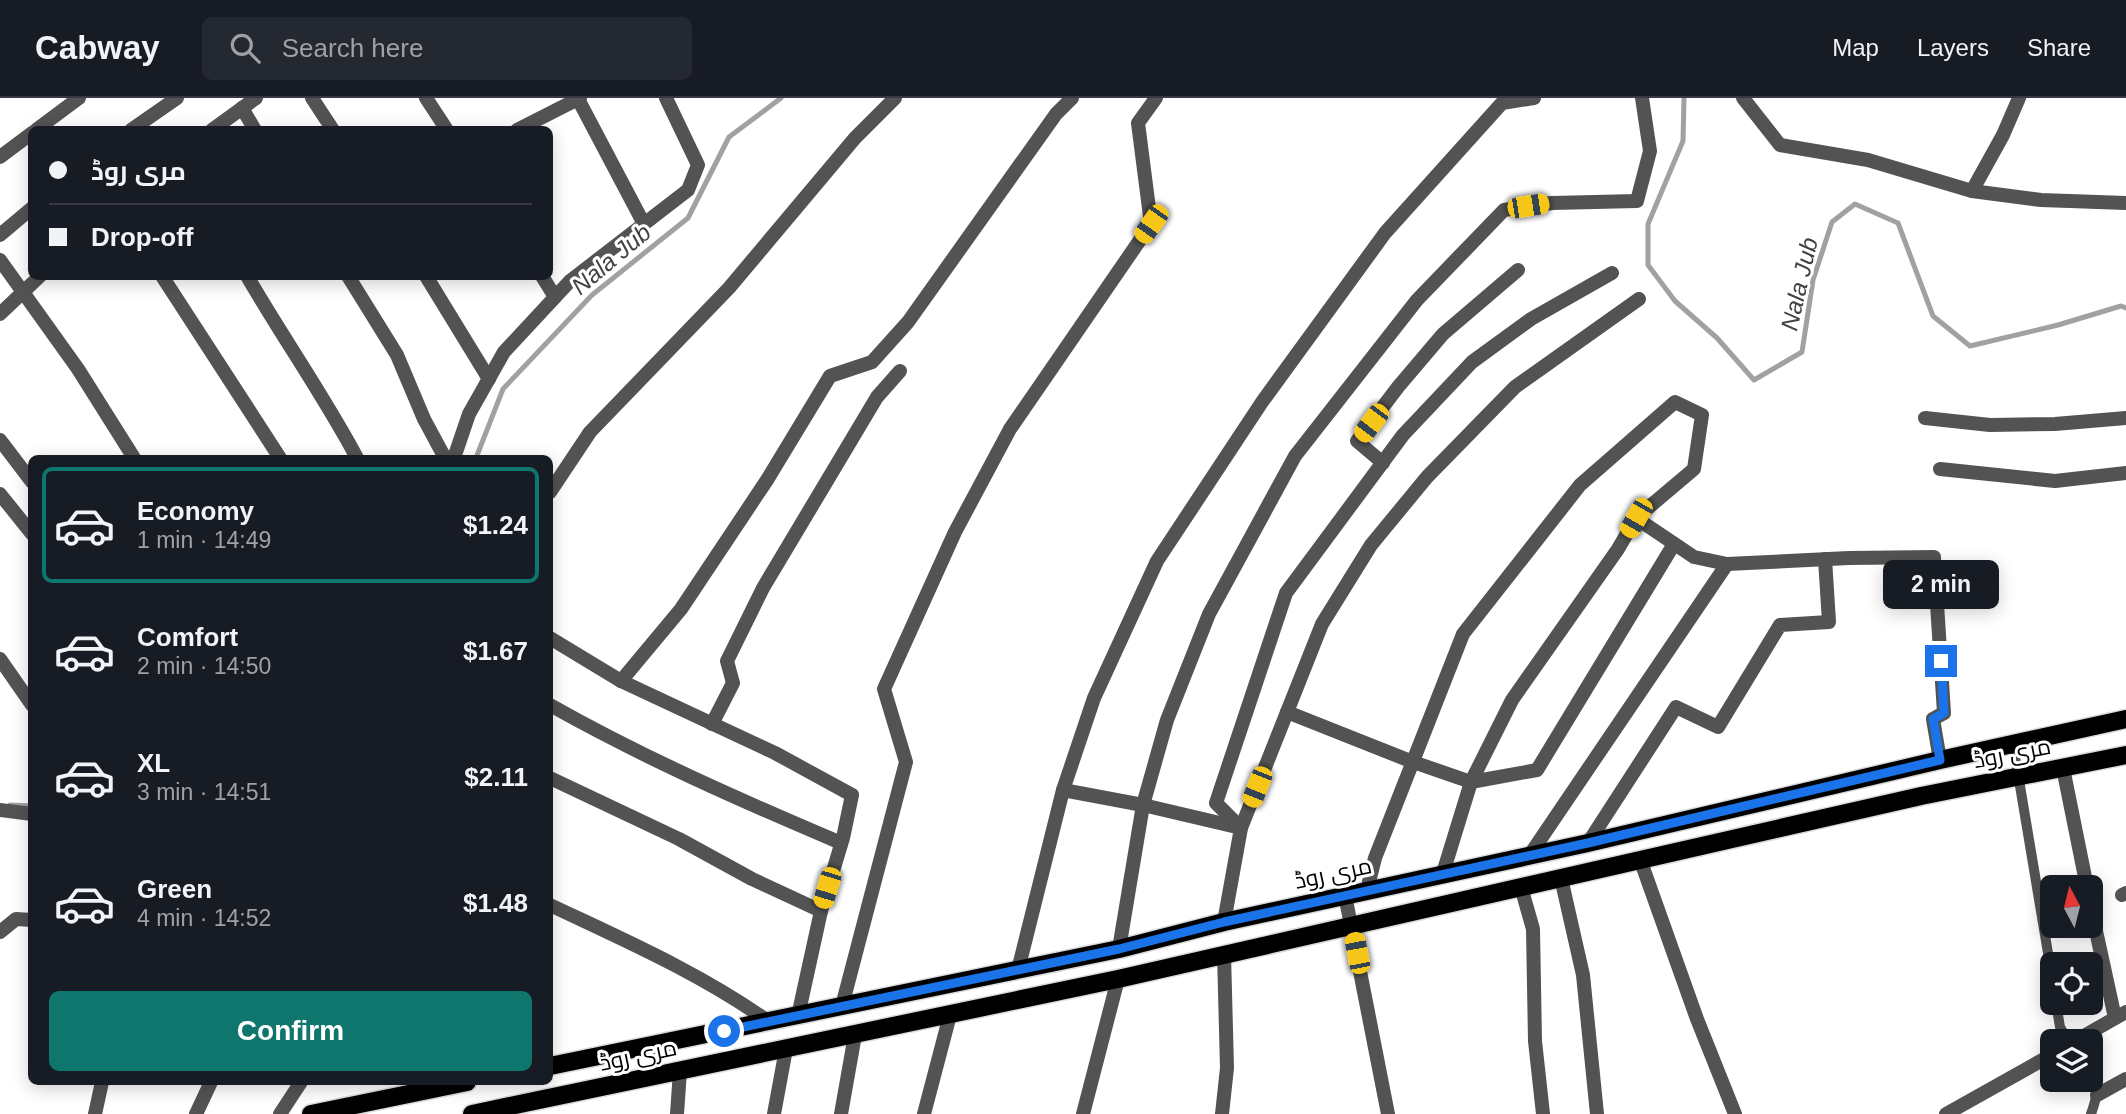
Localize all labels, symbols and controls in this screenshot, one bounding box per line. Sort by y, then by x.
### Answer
search box [202,17,692,80]
text: Cabway [35,29,160,66]
icon: search [226,29,264,67]
text: Search here [282,33,423,63]
text: Map [1832,34,1879,61]
text: Layers [1917,34,1989,61]
text: Share [2027,34,2091,61]
text: مری روڈ [91,156,186,186]
car [1506,192,1551,220]
car [1131,201,1172,247]
water label: Nala Jub [566,218,656,300]
text: Drop-off [91,222,194,252]
water label: Nala Jub [1775,235,1823,333]
car [1350,400,1393,446]
icon: car [53,494,116,557]
car [1617,495,1656,541]
text: Economy [137,496,254,526]
text: $1.24 [463,510,528,540]
text: 1 min · 14:49 [137,527,271,553]
callout: 2 min [1883,560,1999,608]
text: 2 min [1911,571,1971,597]
icon: car [53,620,116,683]
text: Comfort [137,622,238,652]
text: $1.67 [463,636,528,666]
route end [1925,645,1957,677]
text: 2 min · 14:50 [137,653,271,679]
street label: مری روڈ [1971,733,2053,774]
icon: car [53,746,116,809]
text: XL [137,748,170,778]
text: $2.11 [464,762,528,792]
car [1240,764,1275,810]
text: 3 min · 14:51 [137,779,271,805]
street label: مری روڈ [1292,852,1374,895]
car [811,865,844,911]
icon: car [53,872,116,935]
text: Green [137,874,212,904]
north arrow [2040,875,2104,938]
map controls [2040,875,2103,1092]
text: $1.48 [463,888,528,918]
text: 4 min · 14:52 [137,905,271,931]
car [1343,930,1372,976]
button: locate [2040,952,2103,1015]
button: Confirm [49,991,532,1071]
route start [708,1015,740,1047]
button: layers [2040,1029,2103,1092]
street label: مری روڈ [597,1034,679,1077]

